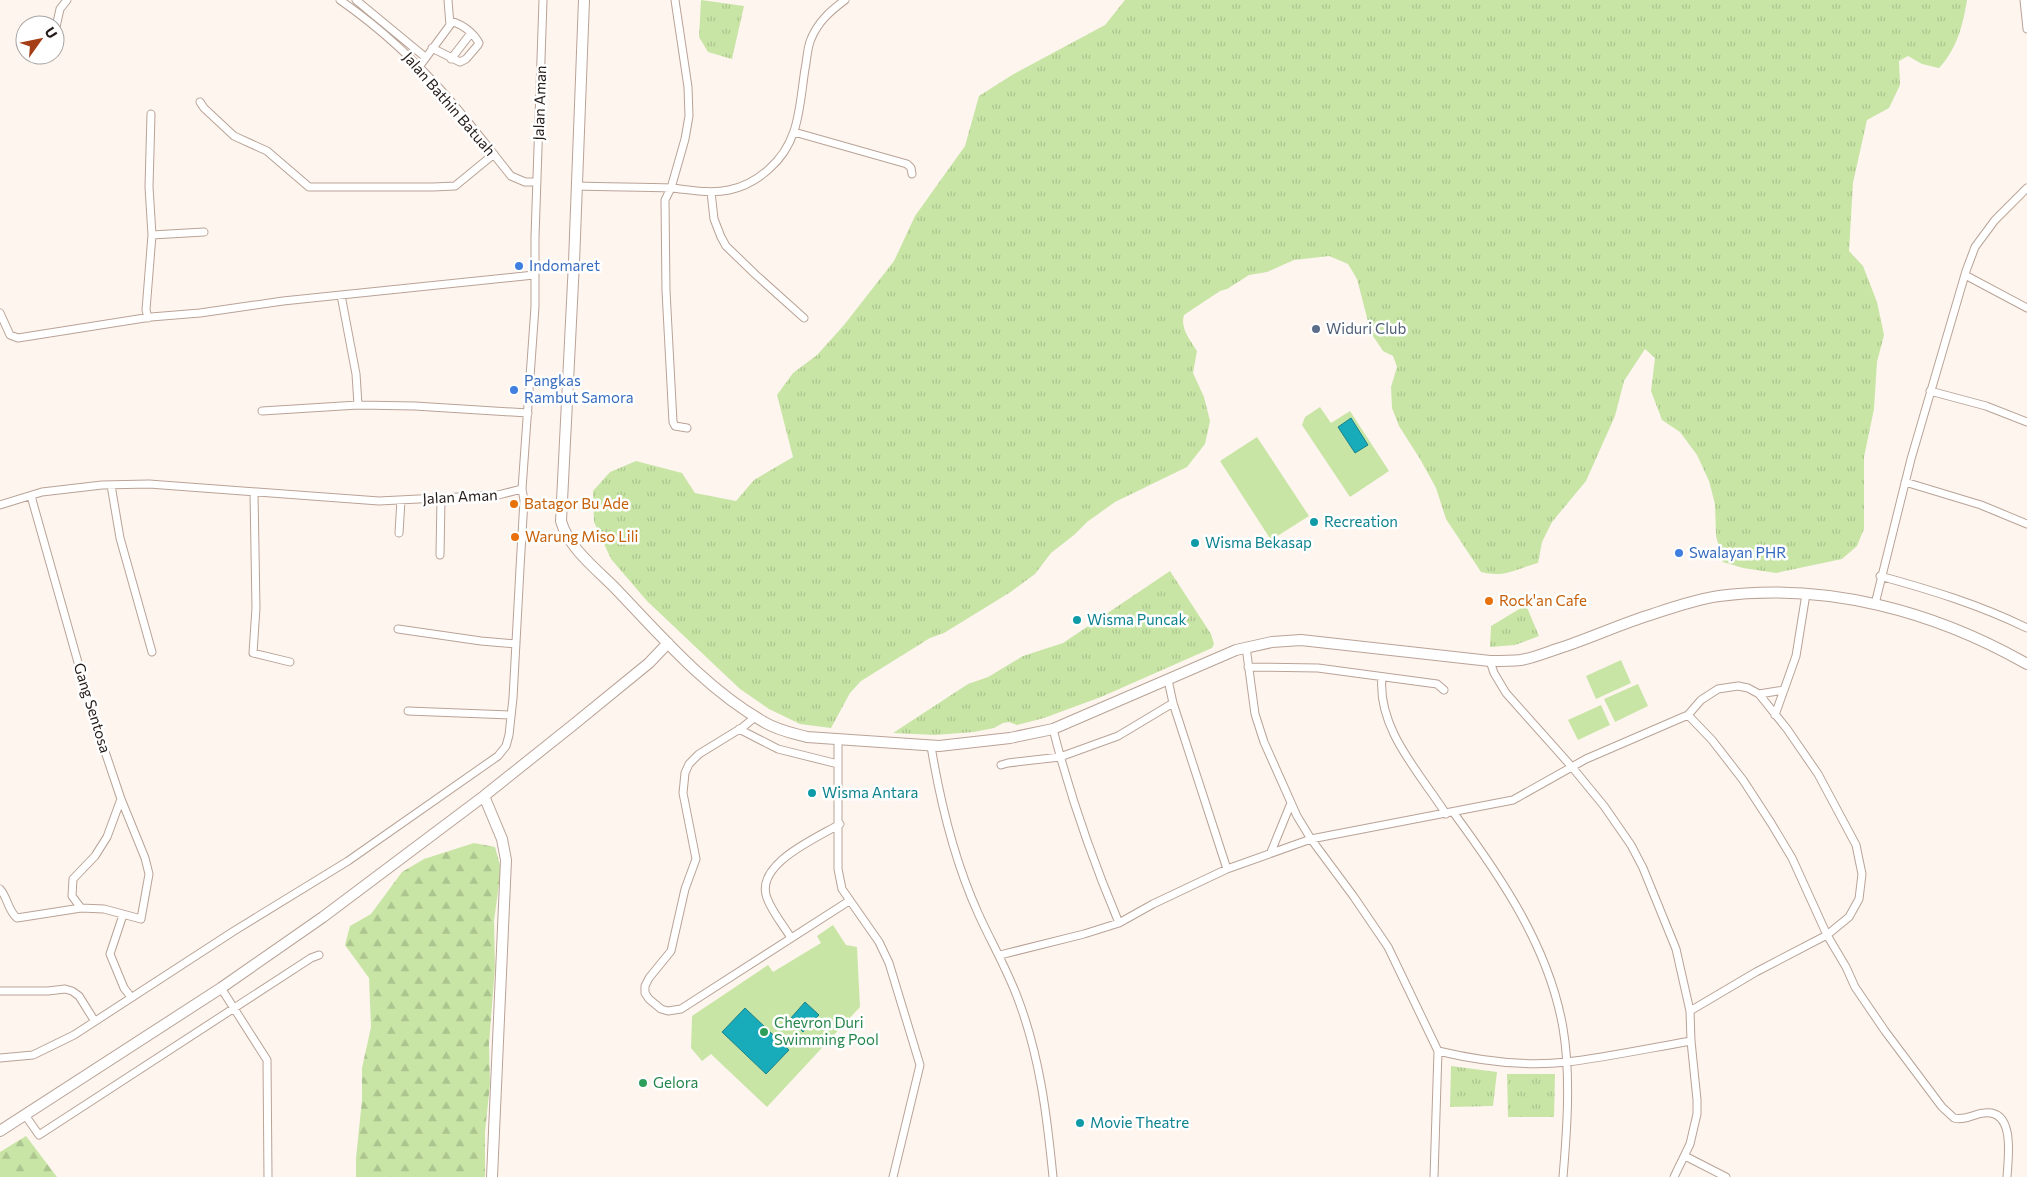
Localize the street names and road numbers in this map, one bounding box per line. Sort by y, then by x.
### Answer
street label: Jalan Bathin Batuah [400,48,500,159]
street label: Jalan Aman [529,65,549,141]
street label: Jalan Aman [422,485,498,507]
street label: Gang Sentosa [71,660,115,755]

